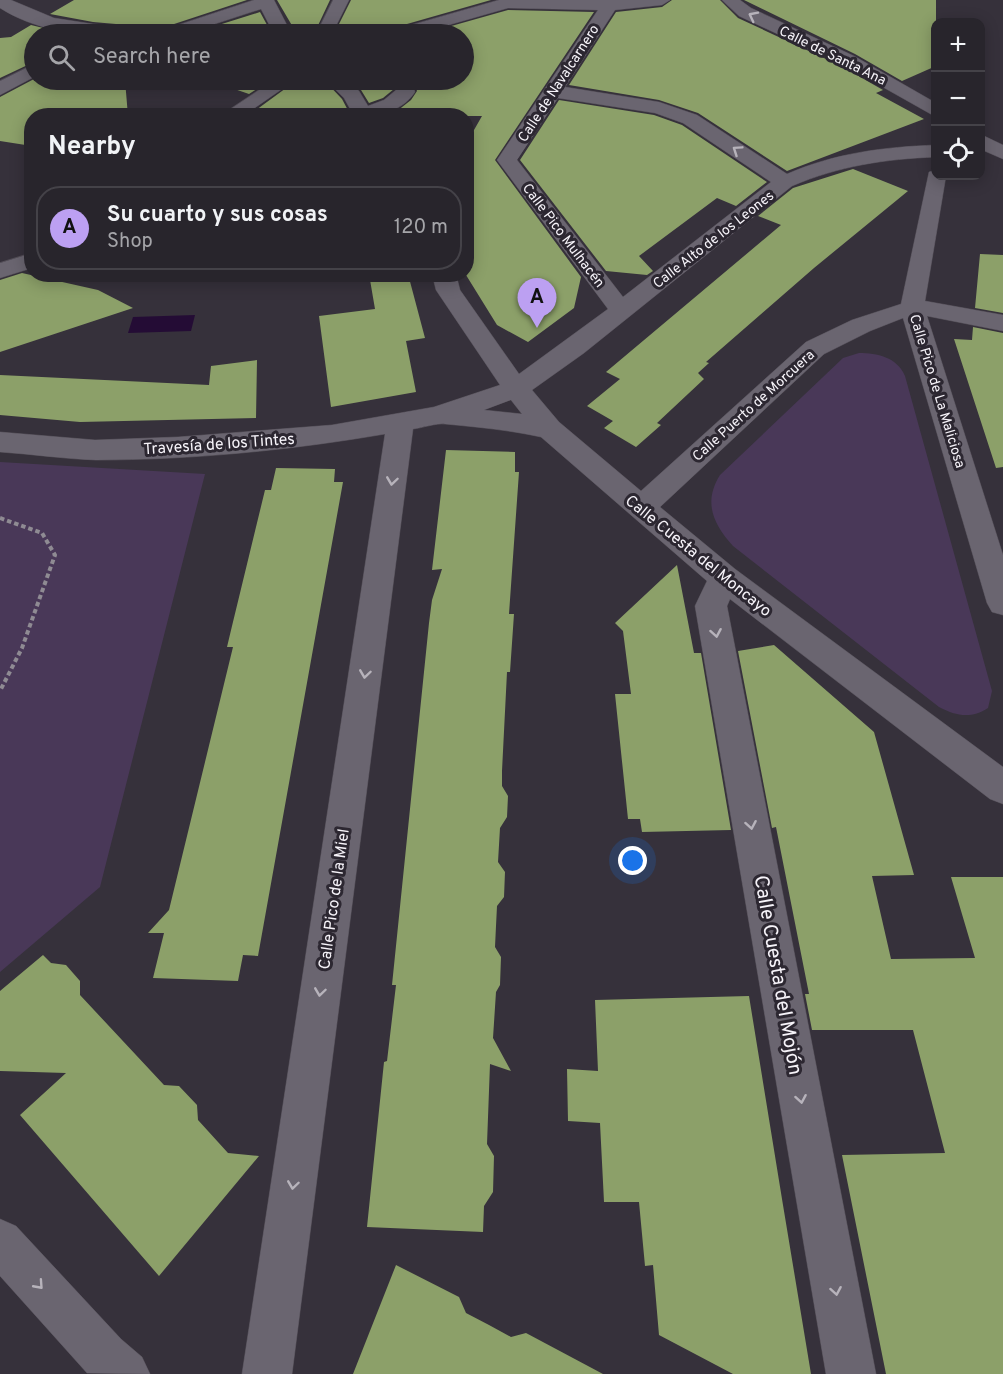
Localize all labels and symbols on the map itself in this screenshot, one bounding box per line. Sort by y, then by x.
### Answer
one-way arrow [749,12,760,24]
street label: Calle de Navalcarnero [515,22,604,146]
street label: Calle de Santa Ana [776,23,889,90]
one-way arrow [732,146,743,157]
street label: Calle Pico Mulhacén [518,180,608,291]
street label: Calle Alto de los Leones [650,188,778,293]
pin: A [518,278,556,328]
street label: Calle Pico de La Maliciosa [905,313,968,470]
street label: Calle Puerto de Morcuera [690,347,819,465]
street label: Travesía de los Tintes [143,430,295,460]
one-way arrow [387,476,399,486]
street label: Calle Cuesta del Moncayo [620,491,775,622]
one-way arrow [709,628,722,638]
one-way arrow [359,670,372,679]
one-way arrow [744,820,757,830]
street label: Calle Pico de la Miel [315,828,355,971]
your location [618,846,647,875]
street label: Calle Cuesta del Mojón [747,873,807,1077]
one-way arrow [315,987,327,997]
one-way arrow [794,1094,807,1104]
one-way arrow [288,1181,300,1190]
one-way arrow [32,1278,43,1289]
one-way arrow [829,1286,842,1296]

